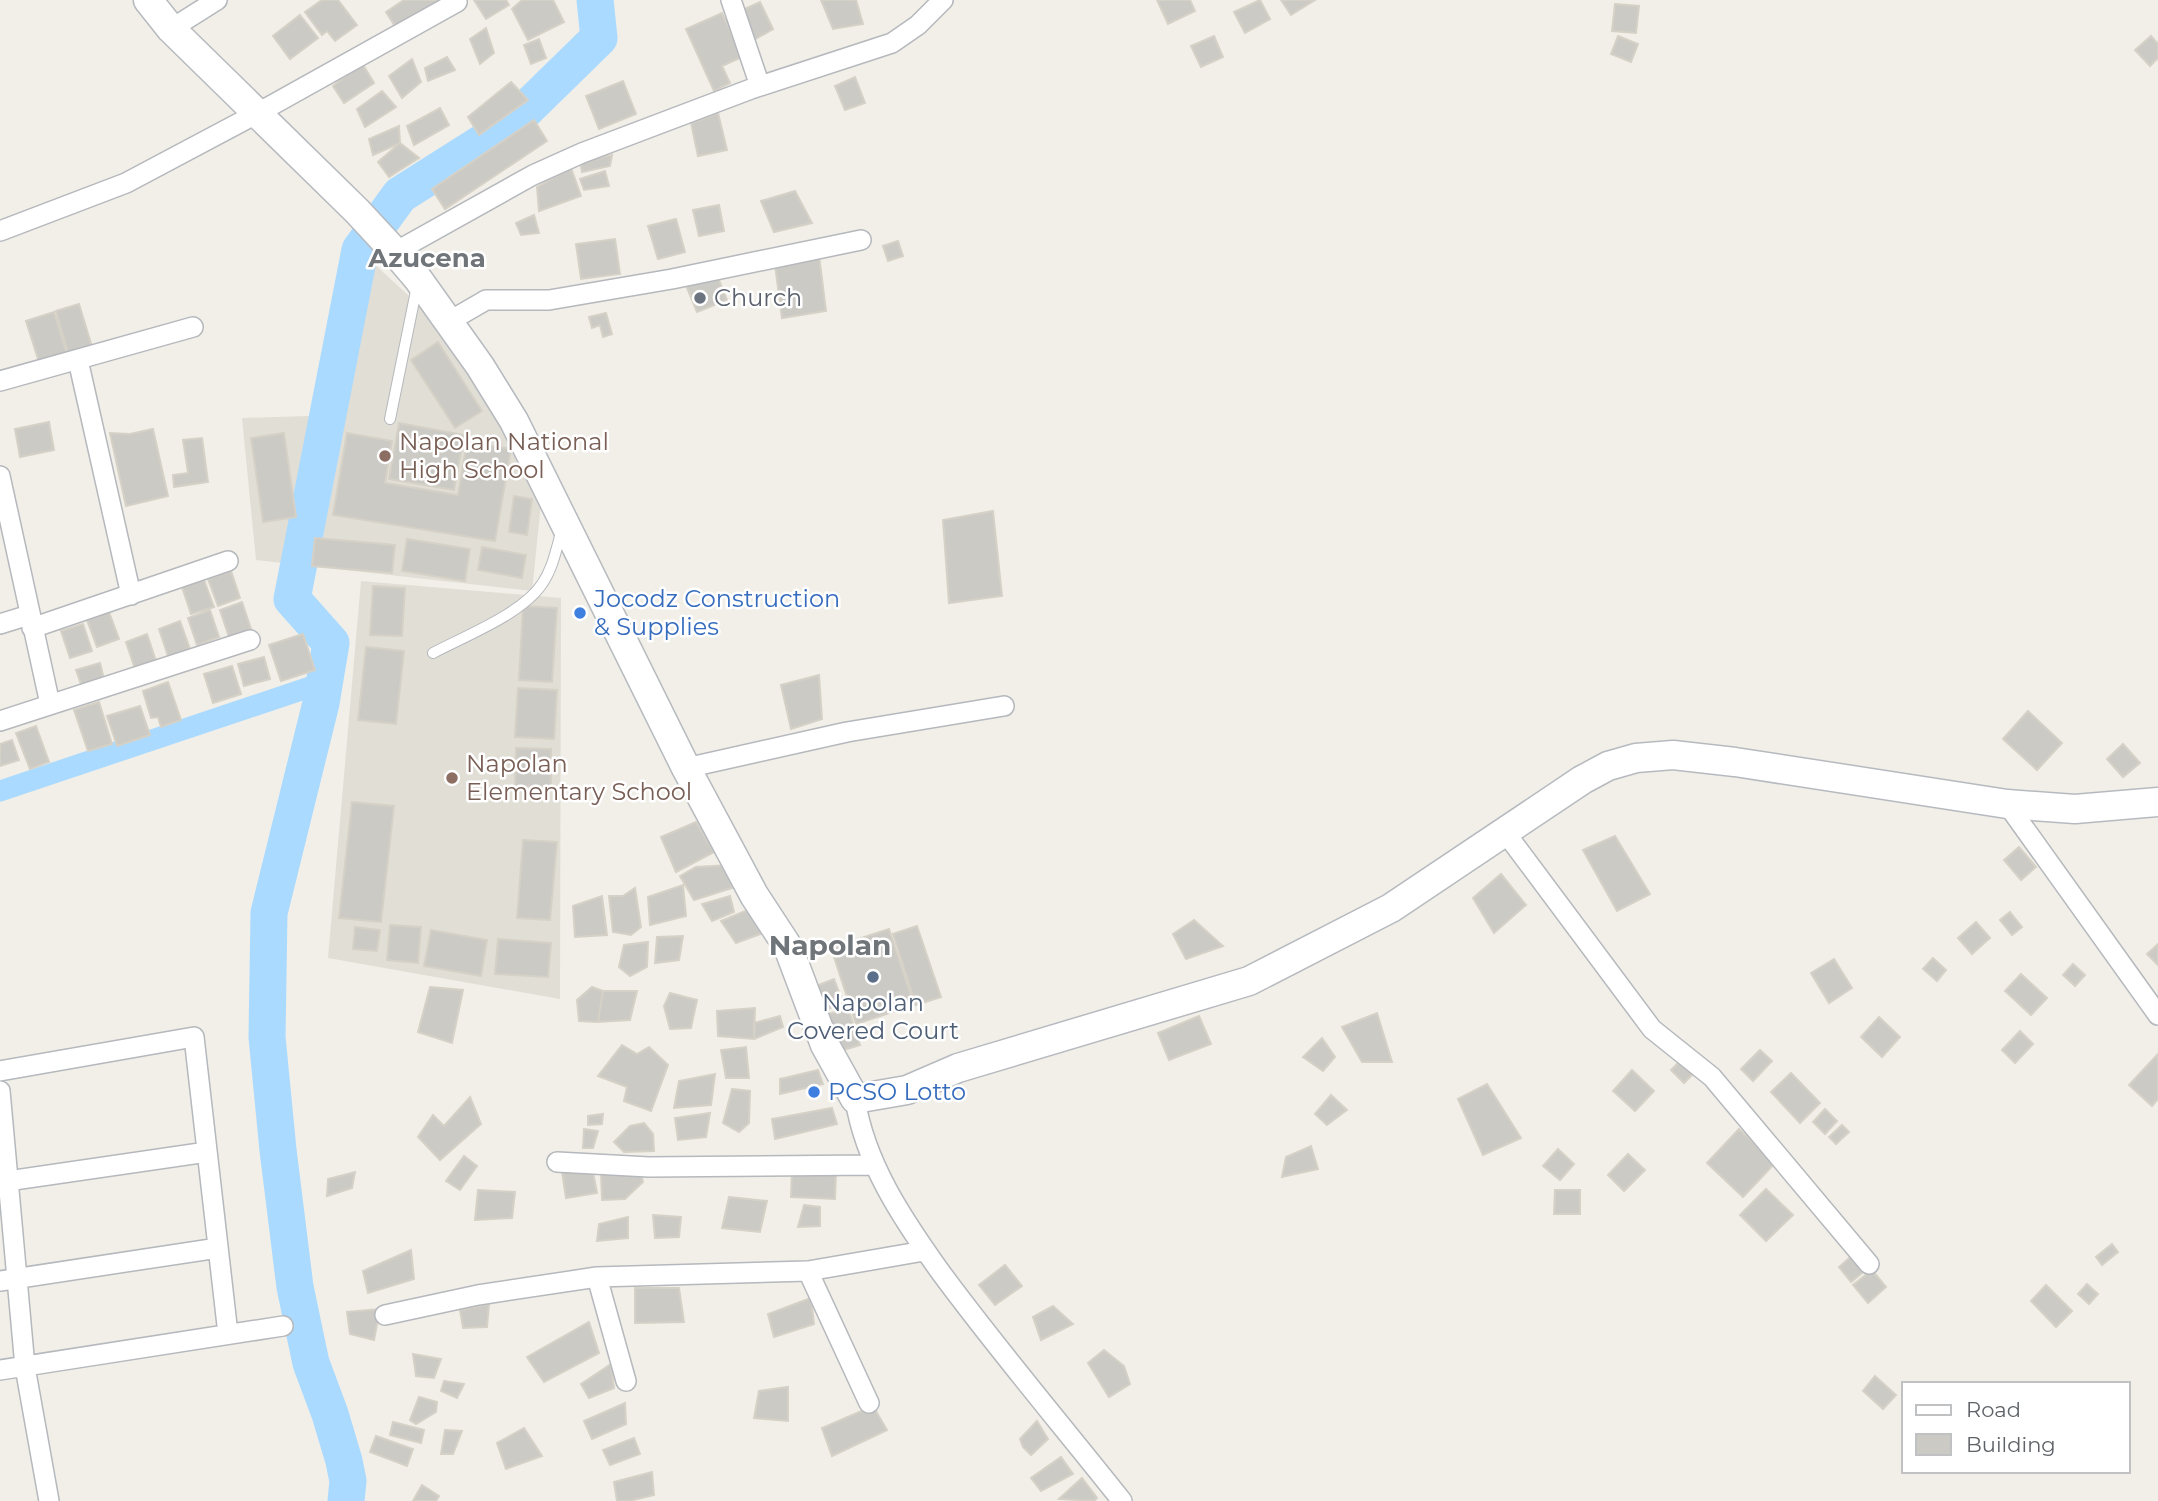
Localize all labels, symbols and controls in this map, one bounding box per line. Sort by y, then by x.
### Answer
district label: Azucena [367,242,486,274]
place label: Church [714,283,802,312]
marker: Church [692,290,708,306]
place label: Napolan National High School [399,427,609,484]
marker: Napolan National High School [377,448,393,464]
place label: Jocodz Construction & Supplies [593,584,840,641]
marker: Jocodz Construction & Supplies [572,605,588,621]
place label: Napolan Elementary School [466,749,692,806]
marker: Napolan Elementary School [444,770,460,786]
district label: Napolan [769,928,891,962]
marker: Napolan Covered Court [865,969,881,985]
place label: Napolan Covered Court [787,988,959,1045]
place label: PCSO Lotto [828,1077,966,1106]
marker: PCSO Lotto [806,1084,822,1100]
legend [1902,1382,2130,1473]
text: Road [1966,1397,2021,1422]
text: Building [1966,1432,2056,1457]

